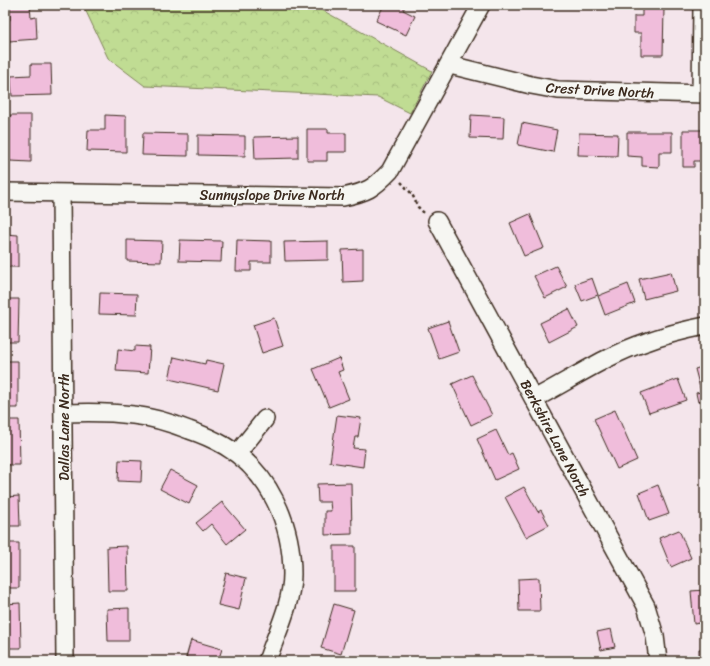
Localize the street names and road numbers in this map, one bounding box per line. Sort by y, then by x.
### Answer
street label: Crest Drive North [545,75,655,106]
street label: Sunnyslope Drive North [199,183,345,208]
street label: Dallas Lane North [52,373,77,481]
street label: Berkshire Lane North [513,375,596,502]

